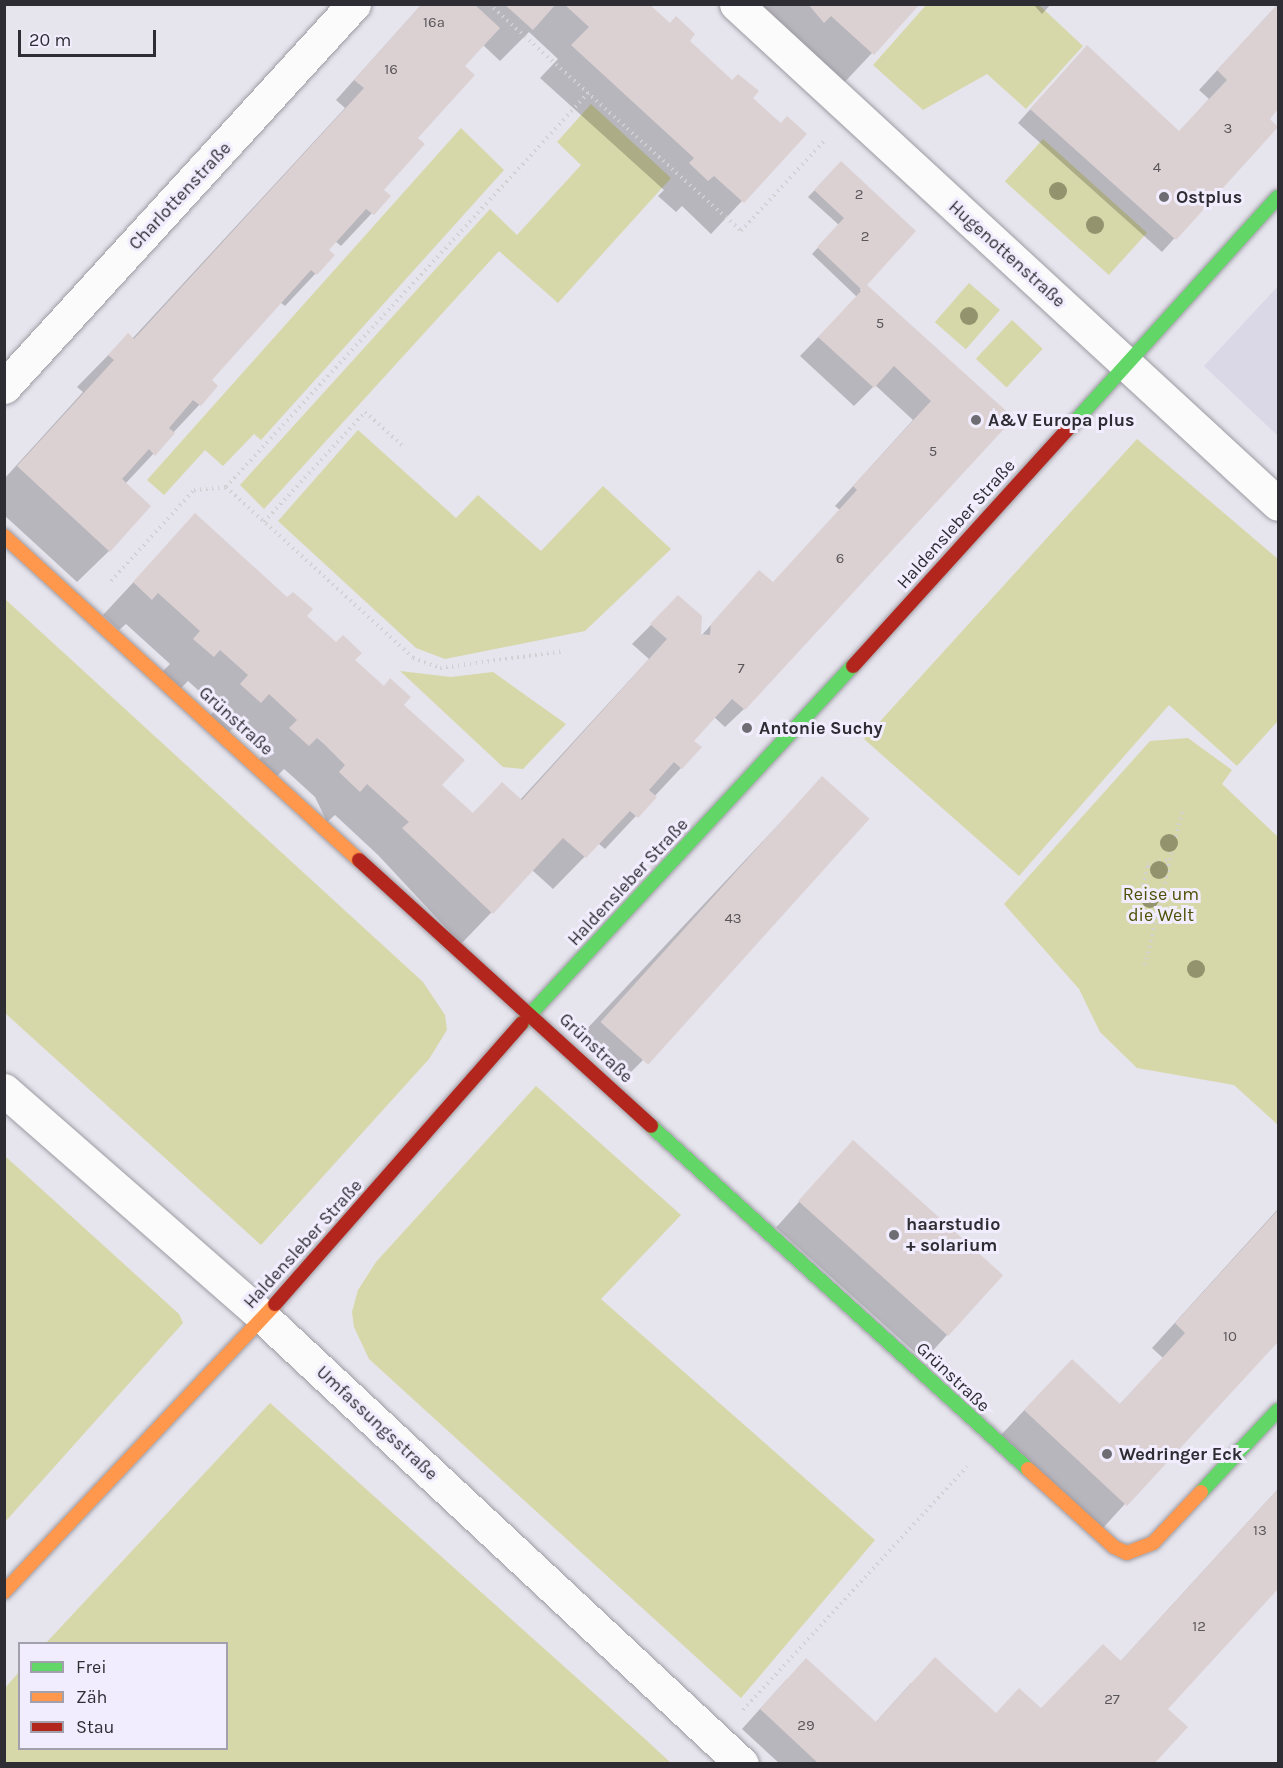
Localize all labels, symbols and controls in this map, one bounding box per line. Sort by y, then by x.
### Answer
house number: 16a [423,14,445,32]
scale bar [21,18,159,56]
text: 20 m [29,29,71,51]
house number: 16 [384,61,398,79]
house number: 3 [1224,120,1232,138]
street label: Charlottenstraße [124,138,236,254]
house number: 4 [1153,159,1161,177]
house number: 2 [855,186,863,204]
place label: Ostplus [1176,186,1242,208]
marker: Ostplus [1157,190,1171,204]
street label: Hugenottenstraße [944,196,1070,312]
house number: 2 [861,228,869,246]
house number: 5 [876,315,884,333]
place label: A&V Europa plus [988,409,1134,431]
marker: A&V Europa plus [969,413,983,427]
house number: 5 [929,443,937,461]
street label: Haldensleber Straße [892,455,1020,593]
house number: 6 [836,550,844,568]
house number: 7 [737,660,745,678]
street label: Grünstraße [194,682,278,760]
place label: Antonie Suchy [759,717,883,739]
marker: Antonie Suchy [740,721,754,735]
street label: Haldensleber Straße [563,814,693,950]
park label: Reise um die Welt [1123,884,1199,926]
house number: 43 [724,910,742,928]
street label: Grünstraße [555,1008,637,1088]
street label: Haldensleber Straße [239,1175,367,1313]
place label: haarstudio + solarium [906,1214,1000,1256]
marker: haarstudio + solarium [887,1228,901,1242]
house number: 10 [1223,1328,1237,1346]
street label: Grünstraße [912,1337,994,1417]
street label: Umfassungsstraße [312,1361,442,1485]
place label: Wedringer Eck [1119,1443,1242,1465]
marker: Wedringer Eck [1100,1447,1114,1461]
house number: 13 [1253,1522,1267,1540]
house number: 12 [1192,1618,1206,1636]
legend [18,1642,228,1750]
text: Frei [76,1656,107,1678]
text: Zäh [76,1686,107,1708]
house number: 27 [1104,1691,1120,1709]
text: Stau [76,1716,114,1738]
house number: 29 [797,1717,815,1735]

